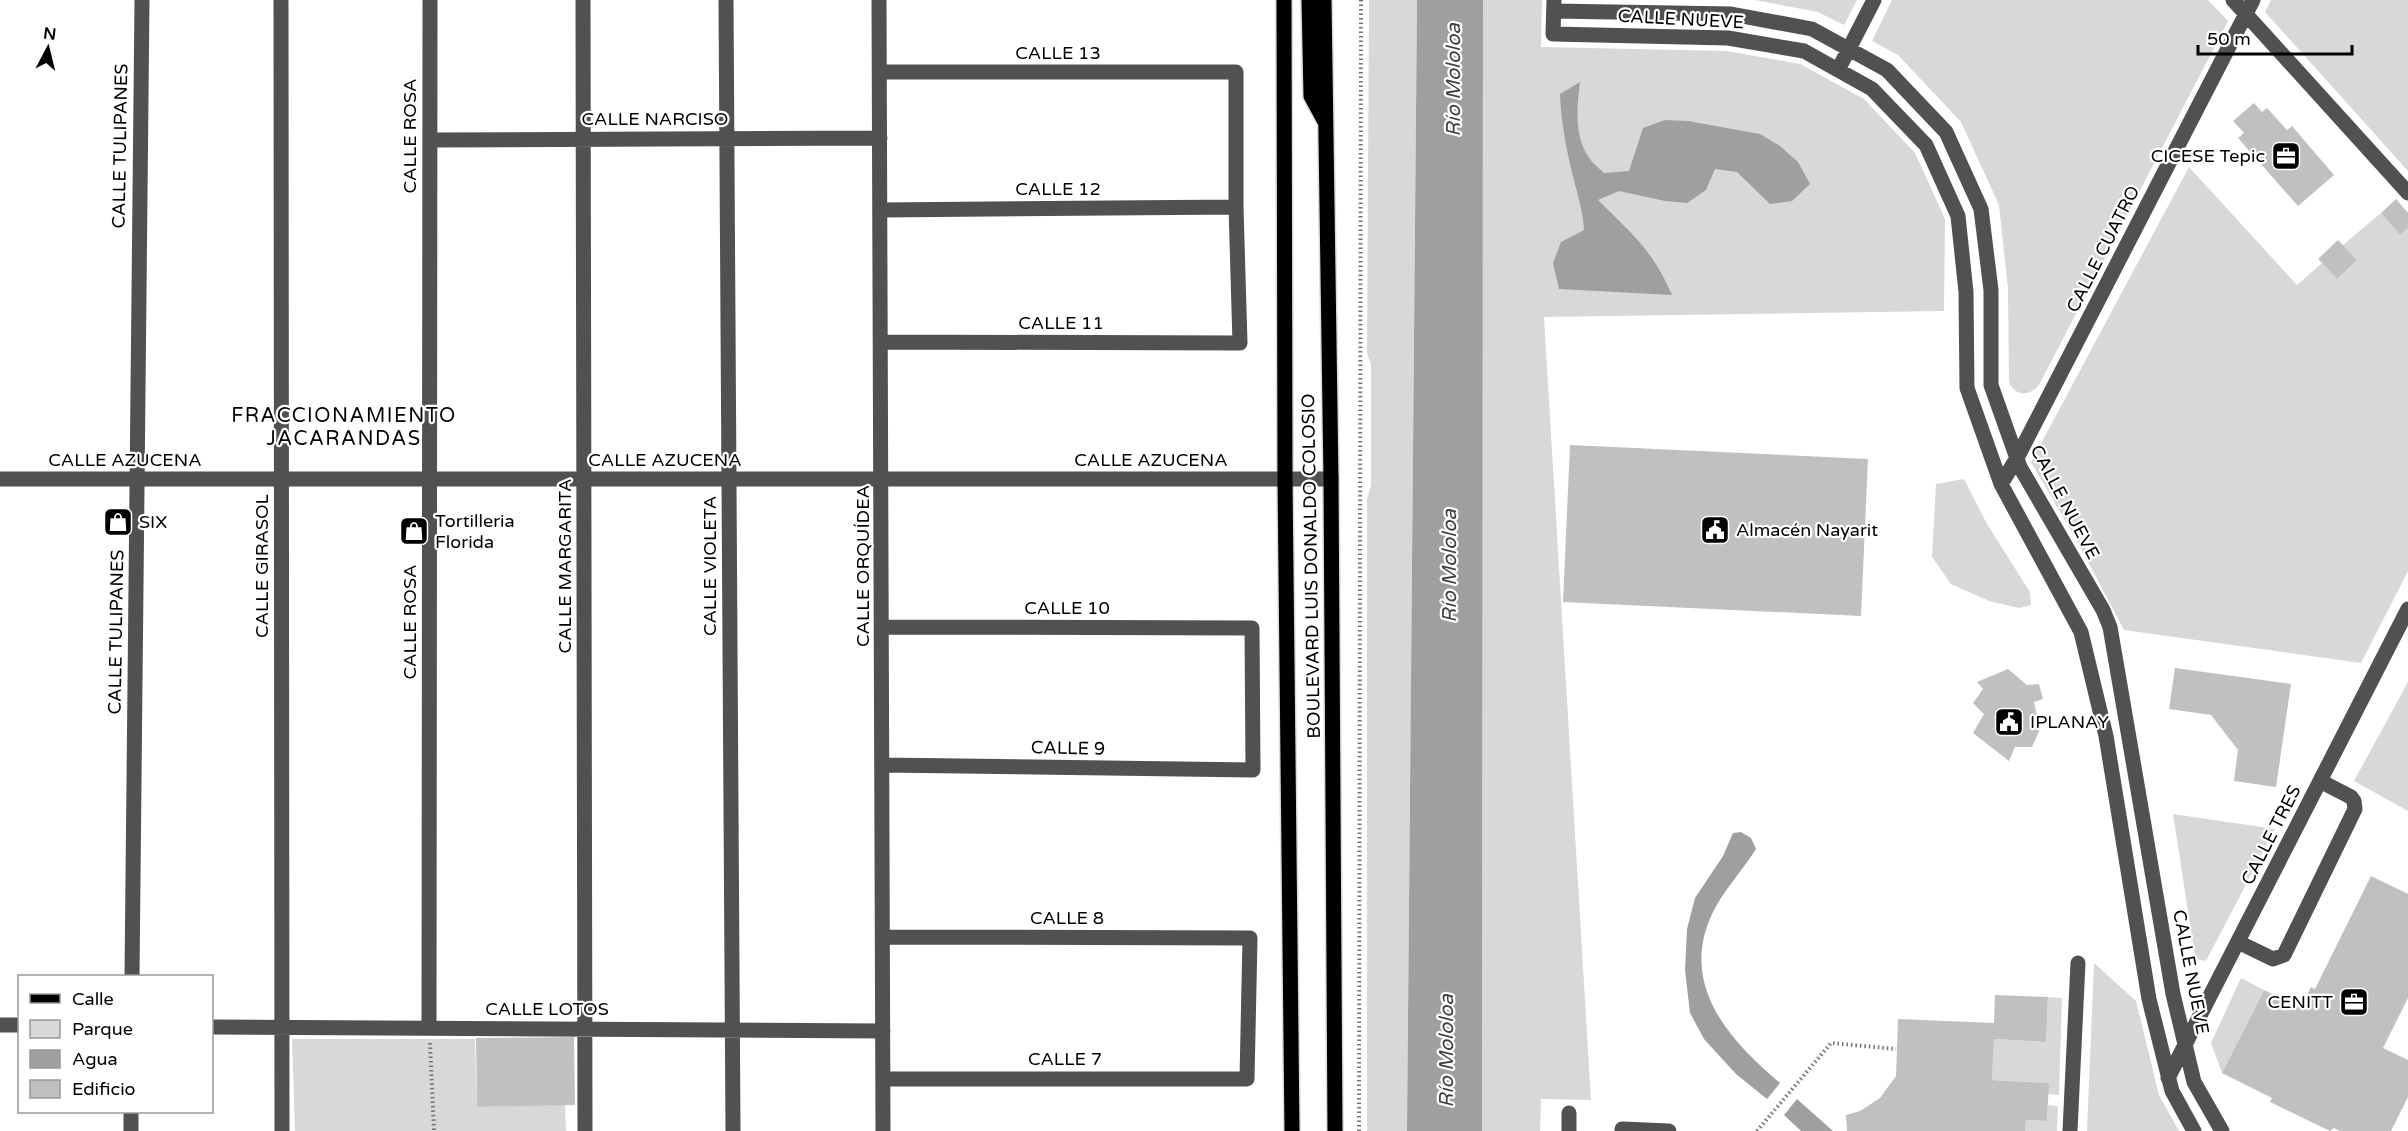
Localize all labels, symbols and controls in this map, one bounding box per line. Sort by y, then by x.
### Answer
street label: CALLE NUEVE [1617,5,1745,33]
north arrow [18,18,78,78]
scale bar [2198,18,2352,56]
text: N [42,23,57,45]
water label: Río Mololoa [1442,23,1466,137]
text: 50 m [2207,28,2251,50]
street label: CALLE 13 [1015,42,1101,64]
street label: CALLE TULIPANES [108,63,132,229]
street label: CALLE ROSA [399,79,421,193]
street label: CALLE NARCISO [582,108,728,130]
office icon: CICESE Tepic [2270,140,2302,172]
place label: CICESE Tepic [2151,145,2265,167]
street label: CALLE 12 [1015,178,1101,200]
street label: CALLE CUATRO [2062,182,2144,316]
street label: CALLE 11 [1018,312,1104,334]
street label: BOULEVARD LUIS DONALDO COLOSIO [1297,393,1325,739]
district label: FRACCIONAMIENTO JACARANDAS [231,404,457,451]
street label: CALLE NUEVE [2026,441,2104,563]
street label: CALLE AZUCENA [48,449,202,471]
street label: CALLE AZUCENA [588,449,742,471]
street label: CALLE AZUCENA [1074,449,1228,471]
street label: CALLE MARGARITA [554,479,576,653]
street label: CALLE ORQUÍDEA [852,485,874,647]
street label: CALLE GIRASOL [251,493,273,638]
street label: CALLE VIOLETA [699,496,721,636]
shop icon: SIX [102,506,134,538]
water label: Río Mololoa [1438,509,1462,623]
place label: Tortilleria Florida [435,510,515,553]
place label: SIX [139,511,167,533]
public building icon: Almacén Nayarit [1699,514,1731,546]
shop icon: Tortilleria Florida [398,515,430,547]
place label: Almacén Nayarit [1736,519,1878,541]
street label: CALLE TULIPANES [104,549,128,715]
street label: CALLE ROSA [399,565,421,679]
street label: CALLE 10 [1024,597,1110,619]
public building icon: IPLANAY [1993,706,2025,738]
place label: IPLANAY [2030,711,2109,733]
street label: CALLE 9 [1031,736,1105,760]
street label: CALLE TRES [2236,781,2306,889]
street label: CALLE 8 [1030,907,1104,929]
street label: CALLE NUEVE [2168,908,2214,1036]
legend [18,975,213,1113]
office icon: CENITT [2338,986,2370,1018]
text: Calle [72,988,114,1010]
place label: CENITT [2267,991,2333,1013]
water label: Río Mololoa [1435,994,1459,1108]
street label: CALLE LOTOS [485,998,609,1020]
text: Parque [72,1018,133,1040]
text: Agua [72,1048,118,1070]
street label: CALLE 7 [1028,1048,1102,1070]
text: Edificio [72,1078,136,1100]

